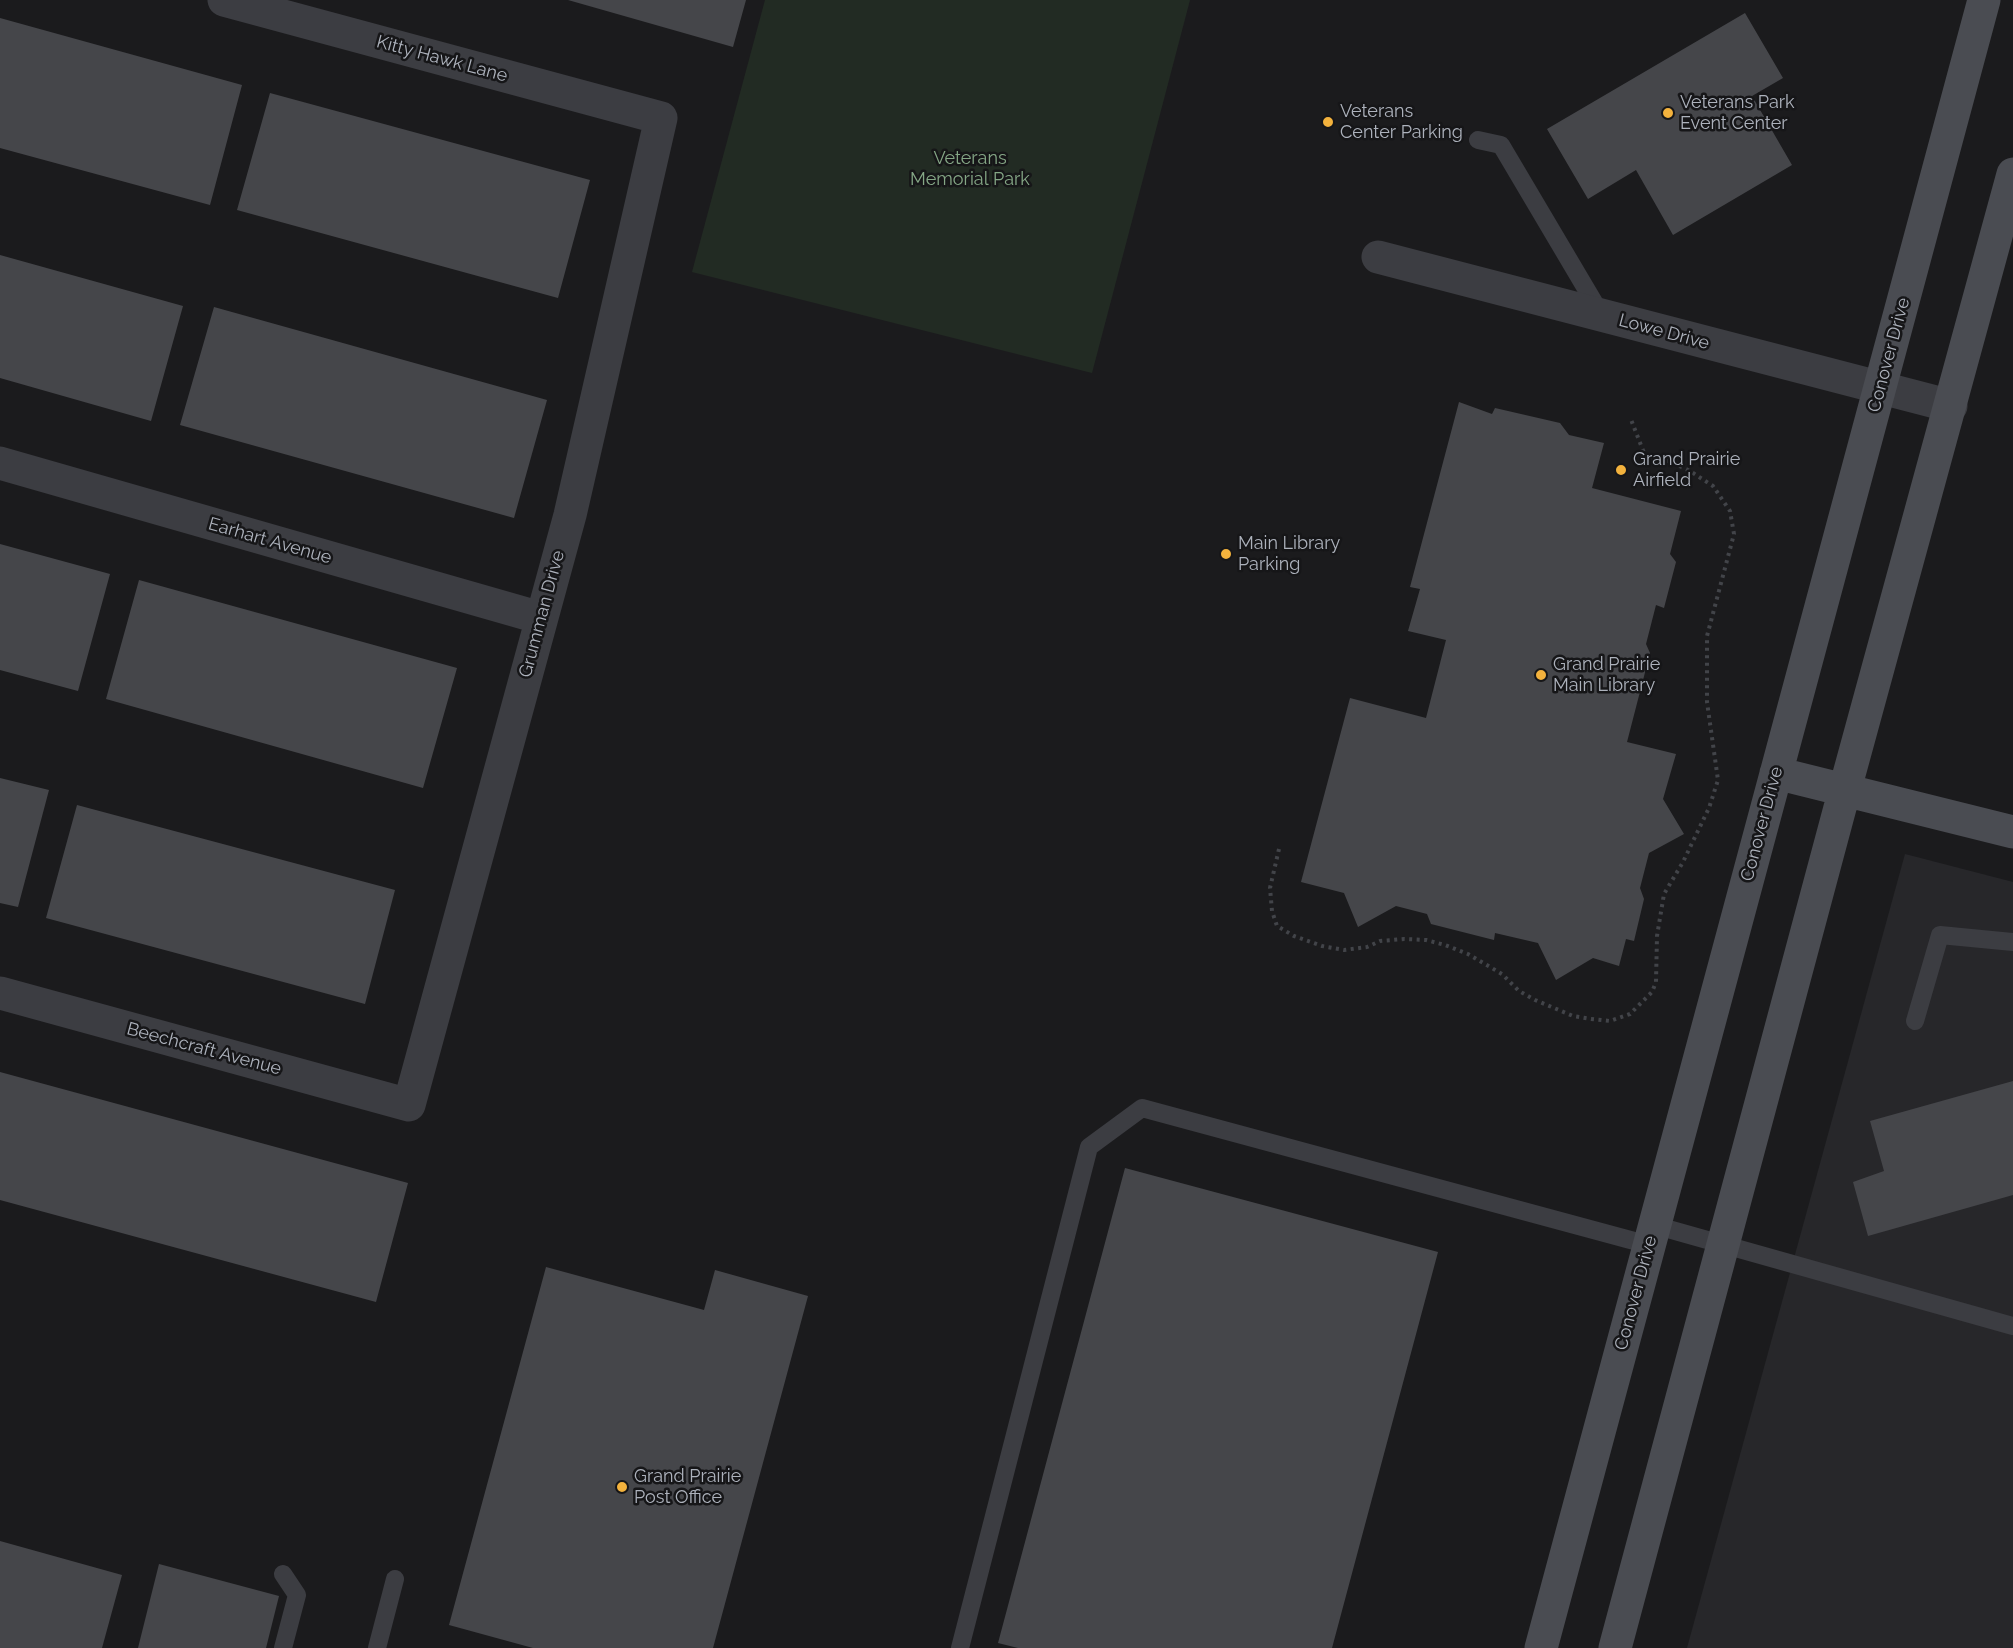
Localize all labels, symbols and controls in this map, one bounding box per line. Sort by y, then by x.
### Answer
street label: Kitty Hawk Lane [374,31,510,87]
place label: Veterans Park Event Center [1680,92,1795,134]
place label: Veterans Center Parking [1340,101,1463,144]
marker: Veterans Park Event Center [1661,106,1675,120]
marker: Veterans Center Parking [1321,115,1335,129]
park label: Veterans Memorial Park [910,148,1030,190]
street label: Conover Drive [1863,295,1915,415]
street label: Lowe Drive [1616,310,1712,354]
place label: Grand Prairie Airfield [1633,449,1740,492]
marker: Grand Prairie Airfield [1614,463,1628,477]
street label: Earhart Avenue [206,513,334,569]
place label: Main Library Parking [1238,533,1340,576]
marker: Main Library Parking [1219,547,1233,561]
street label: Grumman Drive [515,548,569,680]
place label: Grand Prairie Main Library [1553,654,1660,696]
marker: Grand Prairie Main Library [1534,668,1548,682]
street label: Conover Drive [1736,764,1788,884]
street label: Beechcraft Avenue [124,1018,284,1080]
street label: Conover Drive [1610,1233,1662,1353]
place label: Grand Prairie Post Office [634,1466,741,1508]
marker: Grand Prairie Post Office [615,1480,629,1494]

